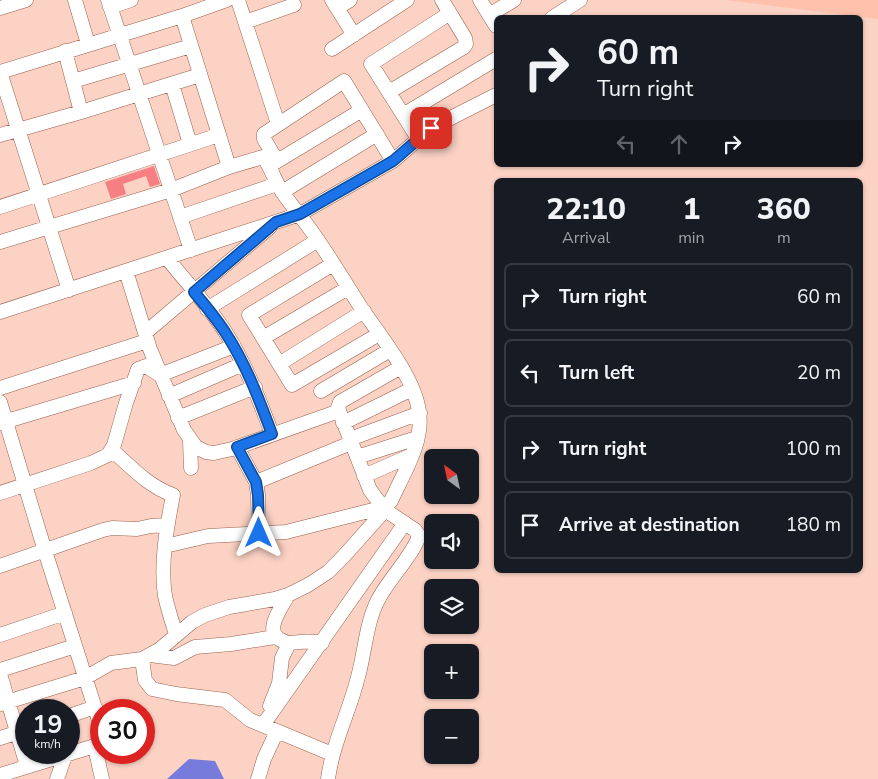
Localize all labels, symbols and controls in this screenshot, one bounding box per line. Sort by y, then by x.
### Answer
text: 60 m [597,29,679,76]
icon: right [514,35,579,100]
text: Turn right [597,74,693,104]
pin [410,107,452,149]
icon: arrive [417,114,445,142]
icon: left [612,130,640,158]
icon: ahead [665,130,693,158]
icon: right [718,130,746,158]
text: 22:10 [546,189,626,230]
text: 1 [682,189,700,230]
text: 360 [757,189,811,230]
text: Arrival [562,227,610,249]
text: min [678,227,705,249]
text: m [777,227,791,249]
icon: right [516,283,544,311]
text: Turn right [559,284,646,310]
text: 60 m [797,284,841,310]
icon: left [516,359,544,387]
text: Turn left [559,360,634,386]
text: 20 m [797,360,841,386]
icon: right [516,435,544,463]
text: Turn right [559,436,646,462]
text: 100 m [786,436,841,462]
north arrow [424,449,479,504]
map controls [424,449,479,764]
position arrow [232,506,284,558]
icon: arrive [516,511,544,539]
text: Arrive at destination [559,512,740,538]
text: 180 m [786,512,841,538]
button: sound [424,514,479,569]
button: layers [424,579,479,634]
button: + [424,644,479,699]
speed limit sign: 30 [90,699,155,764]
text: 19 [32,708,63,742]
button: − [424,709,479,764]
text: km/h [34,736,61,752]

